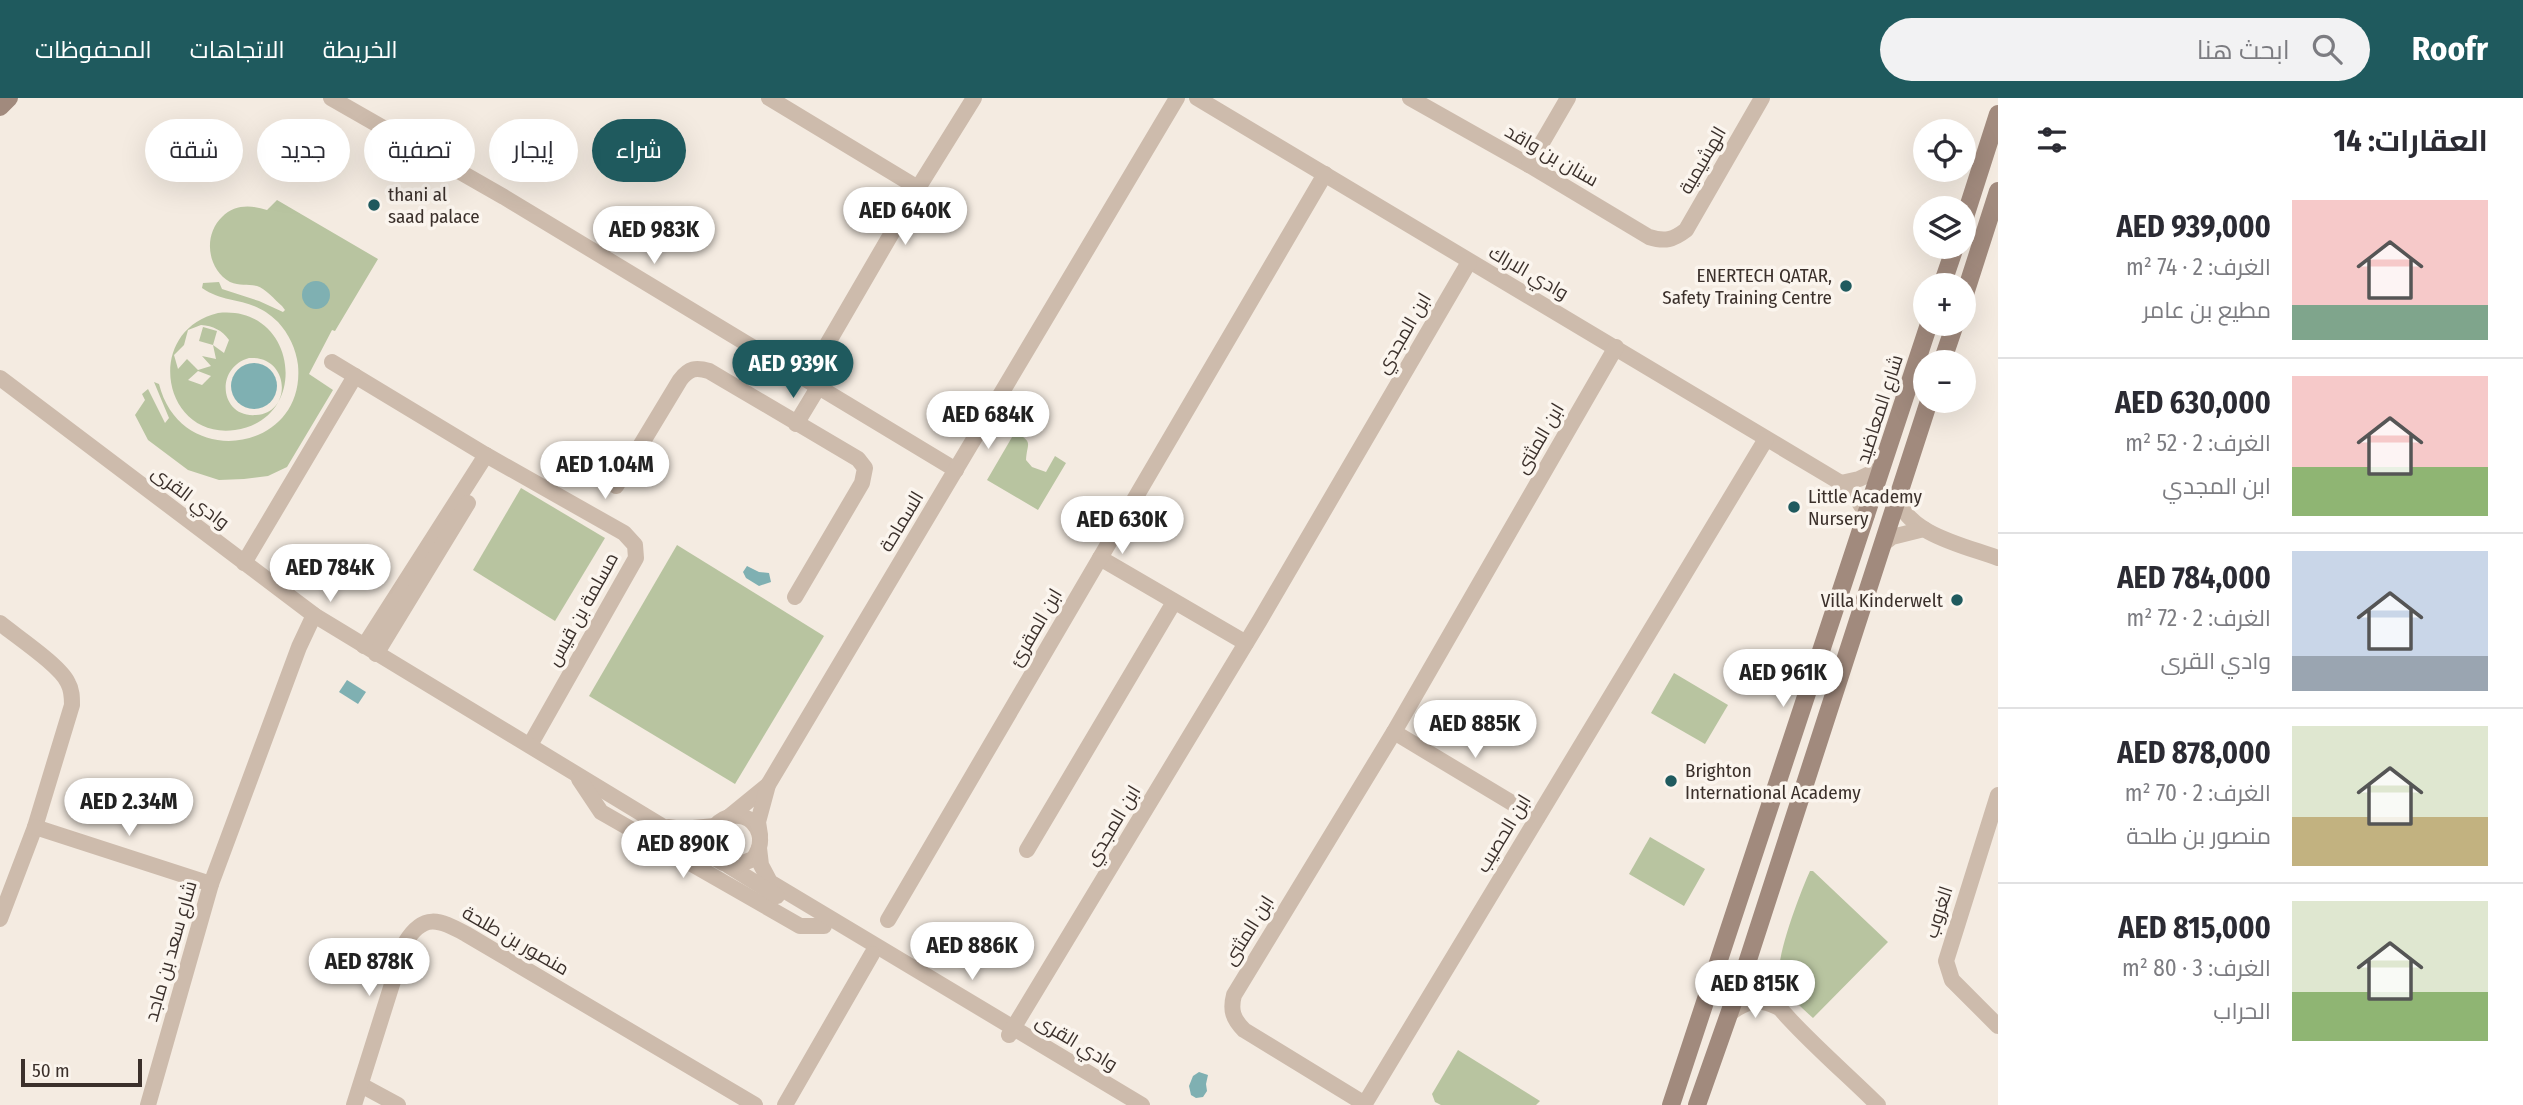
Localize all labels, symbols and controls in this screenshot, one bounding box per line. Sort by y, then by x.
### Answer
search box [1880,18,2370,81]
text: Roofr [2412,29,2488,69]
icon: search [2308,30,2346,68]
text: ابحث هنا [2197,35,2290,66]
text: المحفوظات [35,36,152,64]
text: الاتجاهات [190,36,285,64]
text: الخريطة [323,36,398,64]
chip: شقة [145,119,243,182]
chip: جديد [257,119,350,182]
chip: تصفية [364,119,475,182]
chip: إيجار [489,119,578,182]
chip: شراء [592,119,686,182]
street label: سنان بن واقد [1501,119,1603,191]
map controls [1913,119,1976,413]
button: locate [1913,119,1976,182]
icon: filters [2033,121,2071,159]
street label: الهشيمية [1674,122,1731,198]
text: العقارات: 14 [2334,123,2488,159]
place label: thani al saad palace [388,183,480,228]
pin: AED 640K [833,188,977,247]
text: AED 640K [859,196,951,224]
button: layers [1913,196,1976,259]
marker: thani al saad palace [366,197,382,213]
pin: AED 983K [582,206,726,266]
text: AED 939,000 [2117,209,2271,245]
text: AED 983K [609,215,699,243]
icon: home [2348,228,2432,312]
street label: وادي الاراك [1483,240,1573,307]
text: الغرف: 2 · 74 m² [2126,253,2271,281]
place label: ENERTECH QATAR, Safety Training Centre [1662,264,1832,309]
button: + [1913,273,1976,336]
marker: ENERTECH QATAR, Safety Training Centre [1838,278,1854,294]
street label: ابن المجدي [1371,289,1438,379]
text: مطيع بن عامر [2143,296,2271,324]
pin: AED 939K [721,341,865,400]
text: AED 939K [748,349,838,377]
button: − [1913,350,1976,413]
street label: شارع المعاضيد [1851,352,1910,467]
text: AED 630,000 [2115,385,2271,421]
pin: AED 684K [916,392,1060,451]
street label: ابن المثنى [1510,399,1569,478]
text: AED 684K [942,400,1034,428]
icon: home [2348,404,2432,488]
text: الغرف: 2 · 52 m² [2125,429,2271,457]
pin: AED 1.04M [525,442,685,501]
text: AED 1.04M [556,450,654,478]
street label: وادي القرى [145,461,234,536]
text: ابن المجدي [2162,472,2271,500]
place label: Little Academy Nursery [1808,485,1923,530]
street label: السماحة [874,487,928,556]
pin: AED 630K [1050,496,1194,556]
marker: Little Academy Nursery [1786,499,1802,515]
text: AED 630K [1077,505,1167,533]
pin: AED 784K [258,545,402,604]
street label: مسلمة بن قيس [542,548,623,670]
text: AED 784K [286,553,374,581]
text: AED 784,000 [2117,560,2271,596]
icon: home [2348,579,2432,663]
street label: ابن المقرئ [1004,584,1067,670]
place label: Villa Kinderwelt [1821,589,1944,612]
marker: Villa Kinderwelt [1949,592,1965,608]
text: الغرف: 2 · 72 m² [2127,604,2271,632]
text: وادي القرى [2160,647,2271,675]
pin: AED 961K [1711,650,1855,709]
text: AED 961K [1739,658,1827,686]
pin: AED 885K [1403,700,1547,760]
text: AED 885K [1430,709,1520,737]
text: AED 878,000 [2117,735,2271,771]
icon: home [2348,754,2432,838]
place label: Brighton International Academy [1685,759,1861,804]
marker: Brighton International Academy [1663,773,1679,789]
pin: AED 2.34M [49,778,209,838]
text: الغرف: 2 · 70 m² [2125,779,2271,807]
street label: ابن المجدي [1079,781,1148,871]
text: AED 2.34M [80,787,178,815]
street label: ابن الحصيب [1471,790,1536,876]
pin: AED 890K [611,820,755,880]
text: منصور بن طلحة [2126,822,2271,850]
text: AED 890K [637,829,729,857]
street label: شارع سعد بن ماجد [139,878,203,1025]
street label: الغروب [1919,883,1958,941]
street label: ابن المثنى [1218,891,1279,969]
street label: منصور بن طلحة [458,901,573,980]
text: AED 815,000 [2118,910,2271,946]
pin: AED 886K [900,922,1044,982]
icon: home [2348,929,2432,1013]
text: AED 886K [926,931,1018,959]
pin: AED 878K [297,939,441,998]
text: AED 878K [325,947,413,975]
text: الغرف: 3 · 80 m² [2122,954,2271,982]
pin: AED 815K [1683,960,1827,1020]
text: AED 815K [1711,969,1799,997]
text: الحراب [2213,997,2271,1025]
street label: وادي القرى [1030,1009,1122,1078]
scale bar [21,1056,142,1088]
text: 50 m [32,1059,70,1082]

